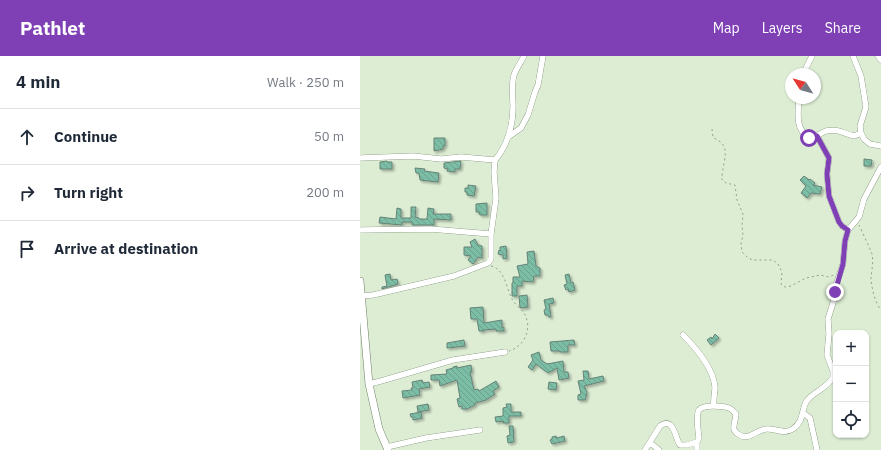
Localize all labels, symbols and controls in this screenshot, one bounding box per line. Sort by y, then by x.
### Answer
text: Pathlet [20,16,85,40]
text: Map [713,19,740,37]
text: Layers [762,19,803,37]
text: Share [825,19,861,37]
north arrow [785,68,821,104]
text: 4 min [16,71,60,93]
text: Walk · 250 m [267,74,344,91]
icon: ahead [16,126,38,148]
text: Continue [54,127,118,146]
text: 50 m [314,128,344,145]
route start [800,129,818,147]
icon: right [16,182,38,204]
text: Turn right [54,183,123,202]
text: 200 m [306,184,344,201]
icon: arrive [16,238,38,260]
text: Arrive at destination [54,239,198,258]
route end [826,283,844,301]
map controls [833,330,869,438]
button: + [833,330,869,366]
button: − [833,366,869,402]
button: locate [833,402,869,438]

